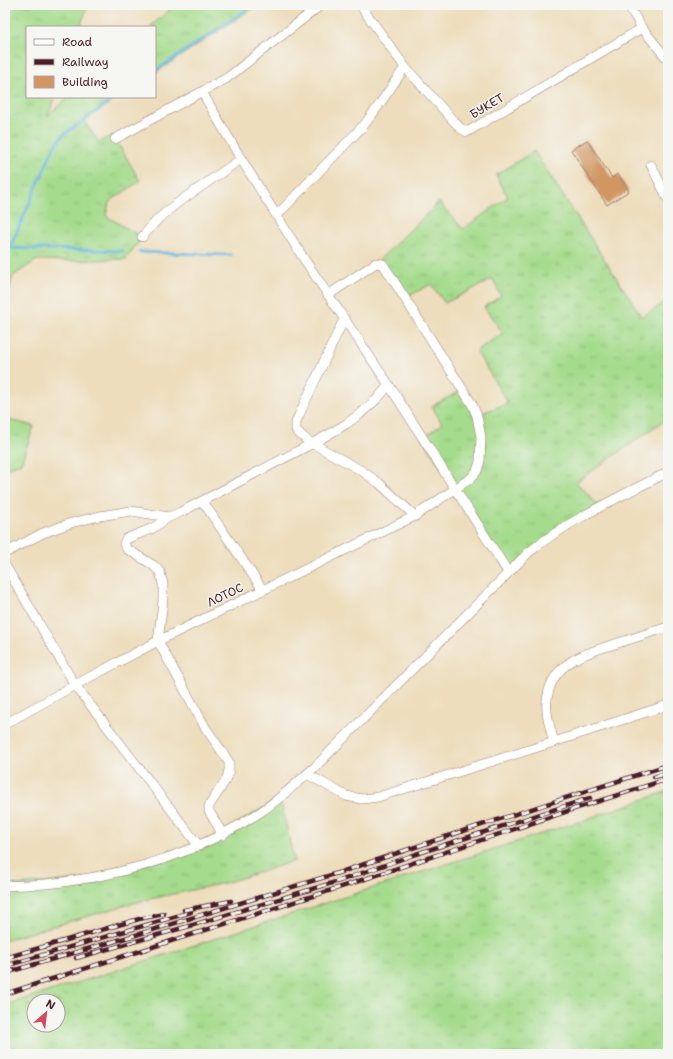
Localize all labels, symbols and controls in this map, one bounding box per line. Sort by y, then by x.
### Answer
legend [26,26,156,98]
text: Road [62,34,93,50]
text: Railway [62,54,109,70]
text: Building [62,74,108,90]
street label: БУКЕТ [467,89,508,122]
street label: ЛОТОС [204,579,246,611]
north arrow [26,993,66,1033]
text: N [43,996,58,1013]

